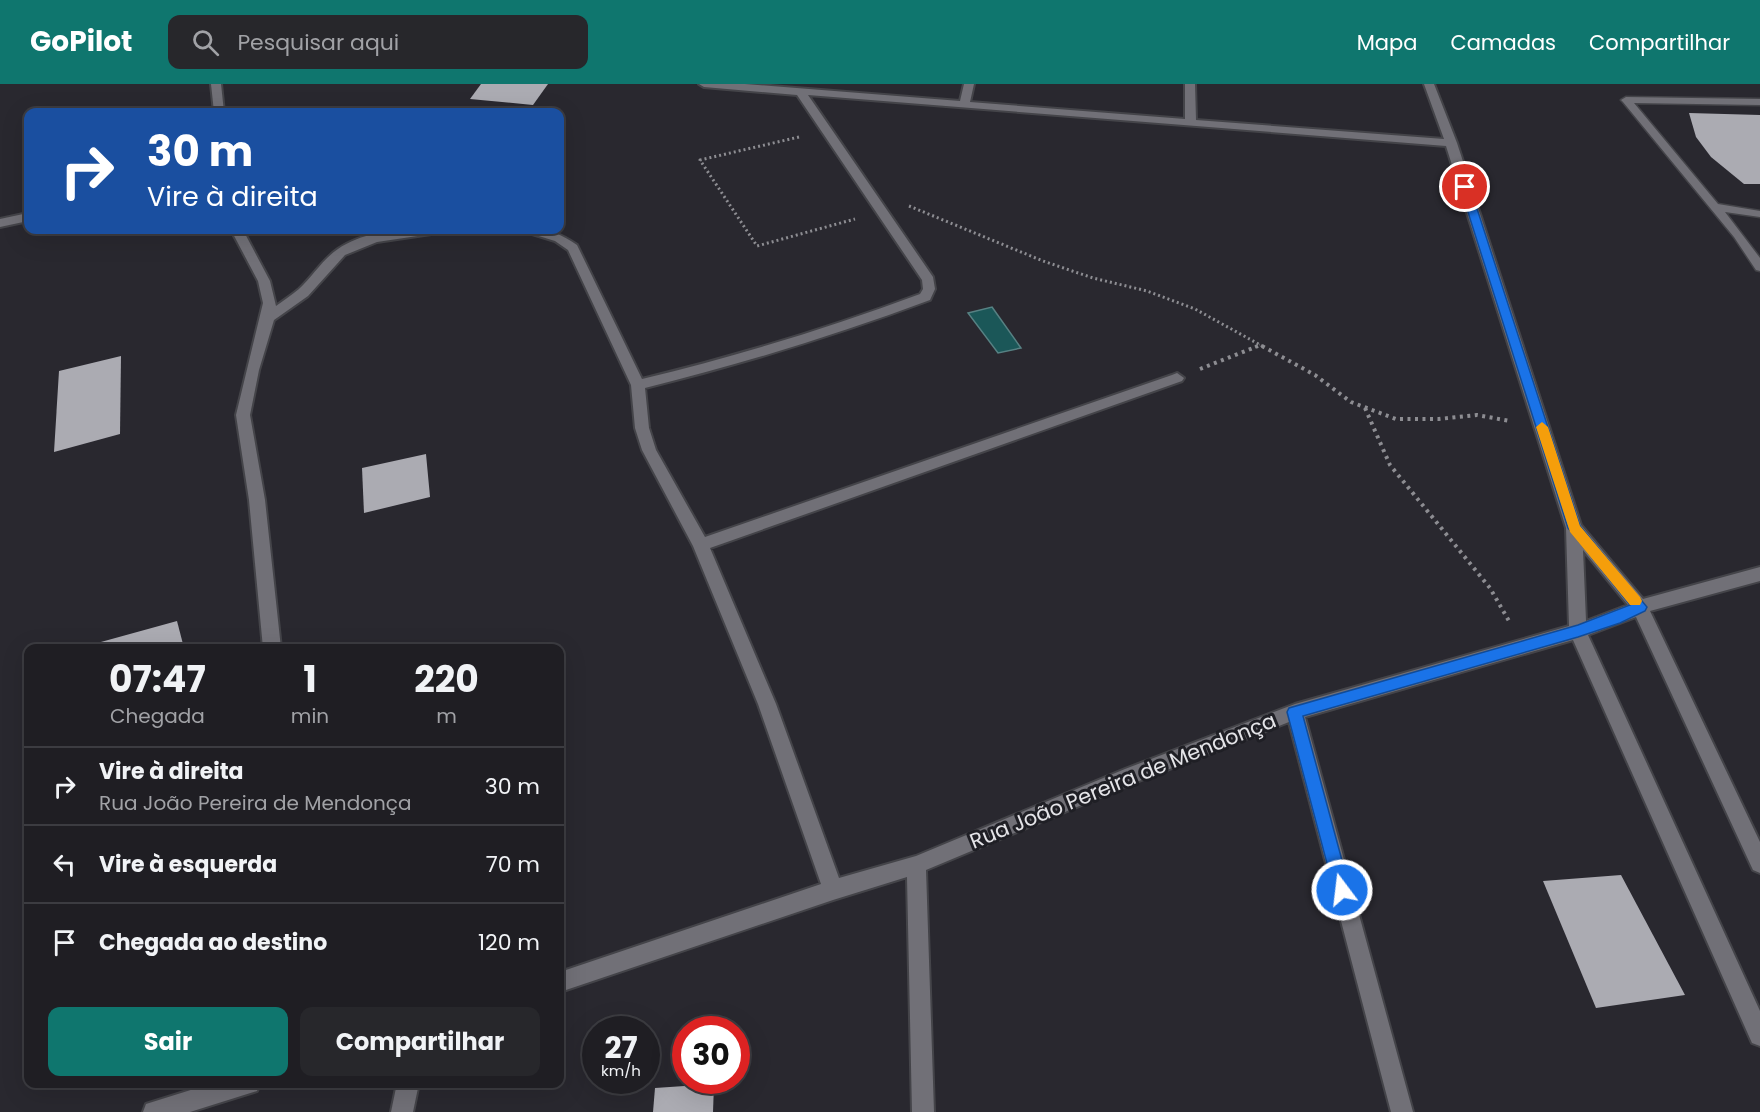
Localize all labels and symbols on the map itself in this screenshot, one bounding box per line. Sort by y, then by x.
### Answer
pin [1439,161,1490,212]
street label: Rua João Pereira de Mendonça [965,706,1280,855]
position arrow [1310,858,1374,922]
speed limit sign: 30 [672,1016,750,1094]

